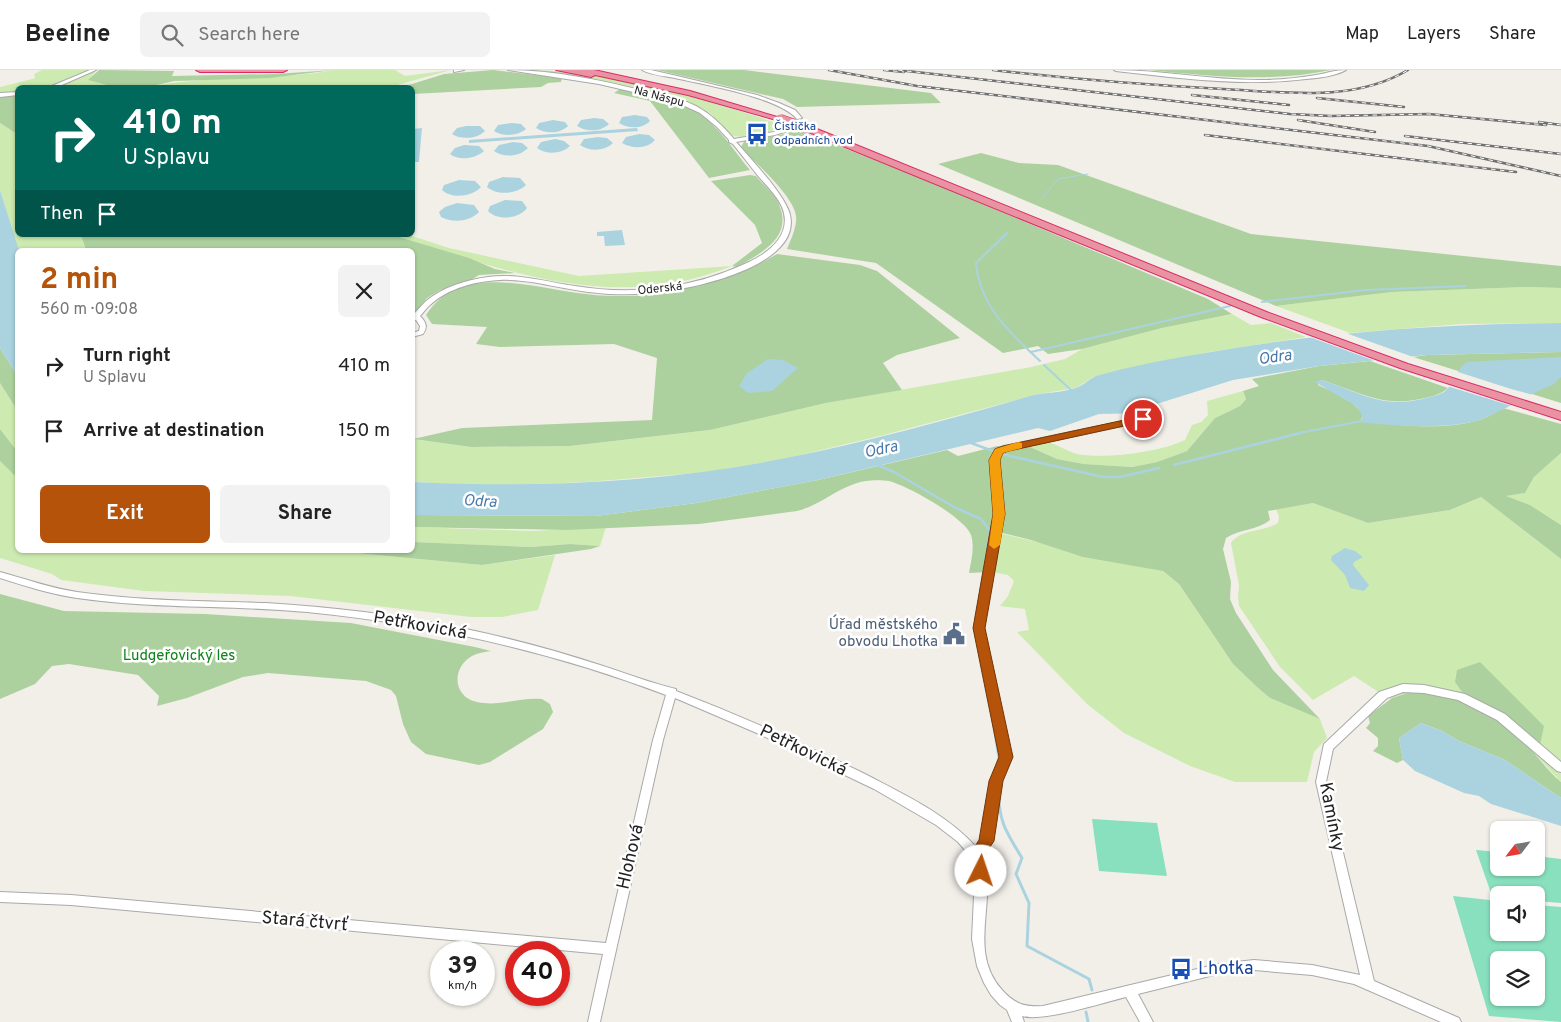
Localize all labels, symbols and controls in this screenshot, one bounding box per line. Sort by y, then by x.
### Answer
search box [140,12,490,57]
text: Beeline [25,20,110,50]
icon: search [158,21,186,49]
text: Search here [198,23,300,47]
text: Map [1345,23,1379,46]
text: Layers [1407,23,1461,46]
text: Share [1489,23,1536,46]
street label: Na Náspu [632,83,686,111]
text: 410 m [123,102,222,146]
icon: right [40,105,105,170]
place label: Čistička odpadních vod [774,119,853,149]
bus stop icon: Čistička odpadních vod [744,121,770,147]
text: U Splavu [123,145,210,172]
icon: arrive [93,200,121,228]
text: Then [40,202,83,226]
text: 2 min [40,262,118,299]
button: close [338,265,390,317]
street label: Oderská [637,279,683,299]
text: 560 m · 09:08 [40,300,138,320]
text: Turn right [83,344,171,368]
water label: Odra [1257,346,1294,370]
icon: right [40,352,68,380]
text: 410 m [338,354,390,378]
text: U Splavu [83,368,146,388]
pin [1122,398,1164,440]
icon: arrive [1129,405,1157,433]
icon: arrive [40,417,68,445]
text: Arrive at destination [83,419,264,443]
text: 150 m [338,419,390,443]
water label: Odra [862,437,900,463]
button: Exit [40,485,210,543]
button: Share [220,485,390,543]
water label: Odra [463,491,498,513]
street label: Petřkovická [371,606,469,646]
place label: Úřad městského obvodu Lhotka [829,614,938,652]
public building icon: Úřad městského obvodu Lhotka [941,621,967,647]
park label: Ludgeřovický les [123,647,235,666]
street label: Petřkovická [755,720,851,782]
street label: Kamínky [1313,780,1349,854]
north arrow [1490,821,1545,876]
map controls [1490,821,1545,1006]
street label: Hlohová [612,822,650,892]
position arrow [954,844,1006,896]
button: sound [1490,886,1545,941]
street label: Stará čtvrť [261,907,350,937]
speed limit sign: 40 [505,941,570,1006]
text: 39 [447,951,478,983]
button: layers [1490,951,1545,1006]
bus stop icon: Lhotka [1168,956,1194,982]
place label: Lhotka [1198,958,1253,981]
text: km/h [448,978,477,994]

